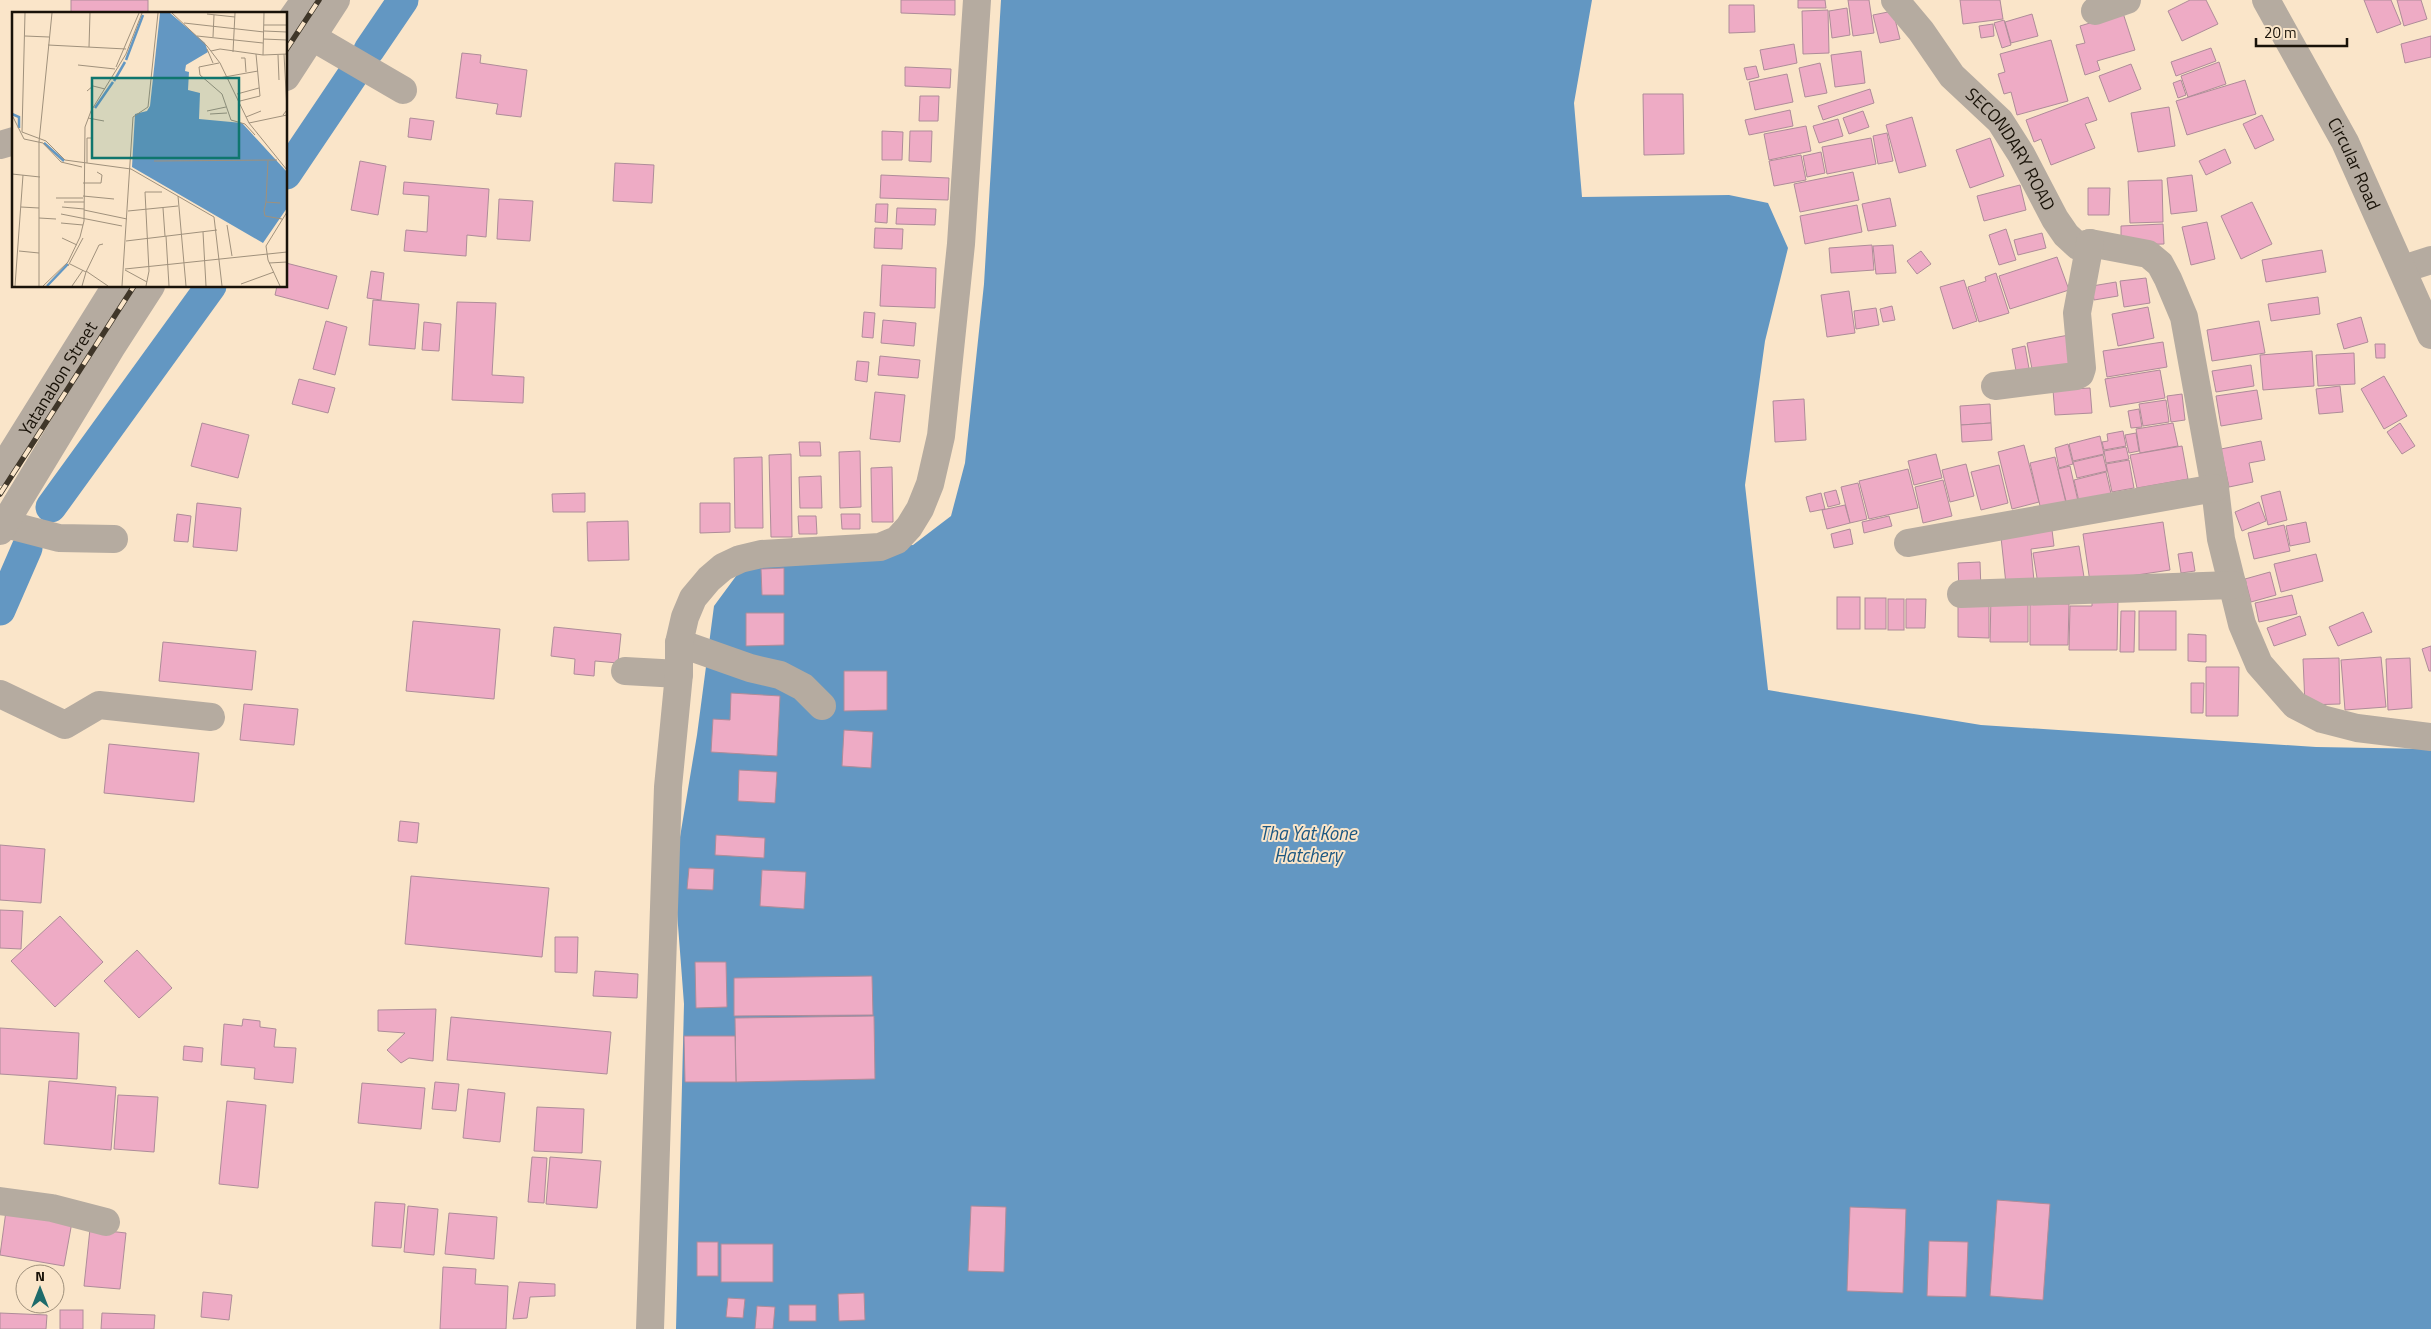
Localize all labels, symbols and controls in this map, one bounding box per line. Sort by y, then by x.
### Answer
inset map [12,12,288,288]
scale bar [2256,15,2347,47]
text: 20 m [2264,21,2297,44]
street label: SECONDARY ROAD [1960,81,2062,215]
street label: Circular Road [2321,112,2388,214]
street label: Yatanabon Street [12,315,104,441]
water label: Tha Yat Kone Hatchery [1259,818,1358,869]
north arrow [15,1264,65,1314]
text: N [35,1265,45,1286]

